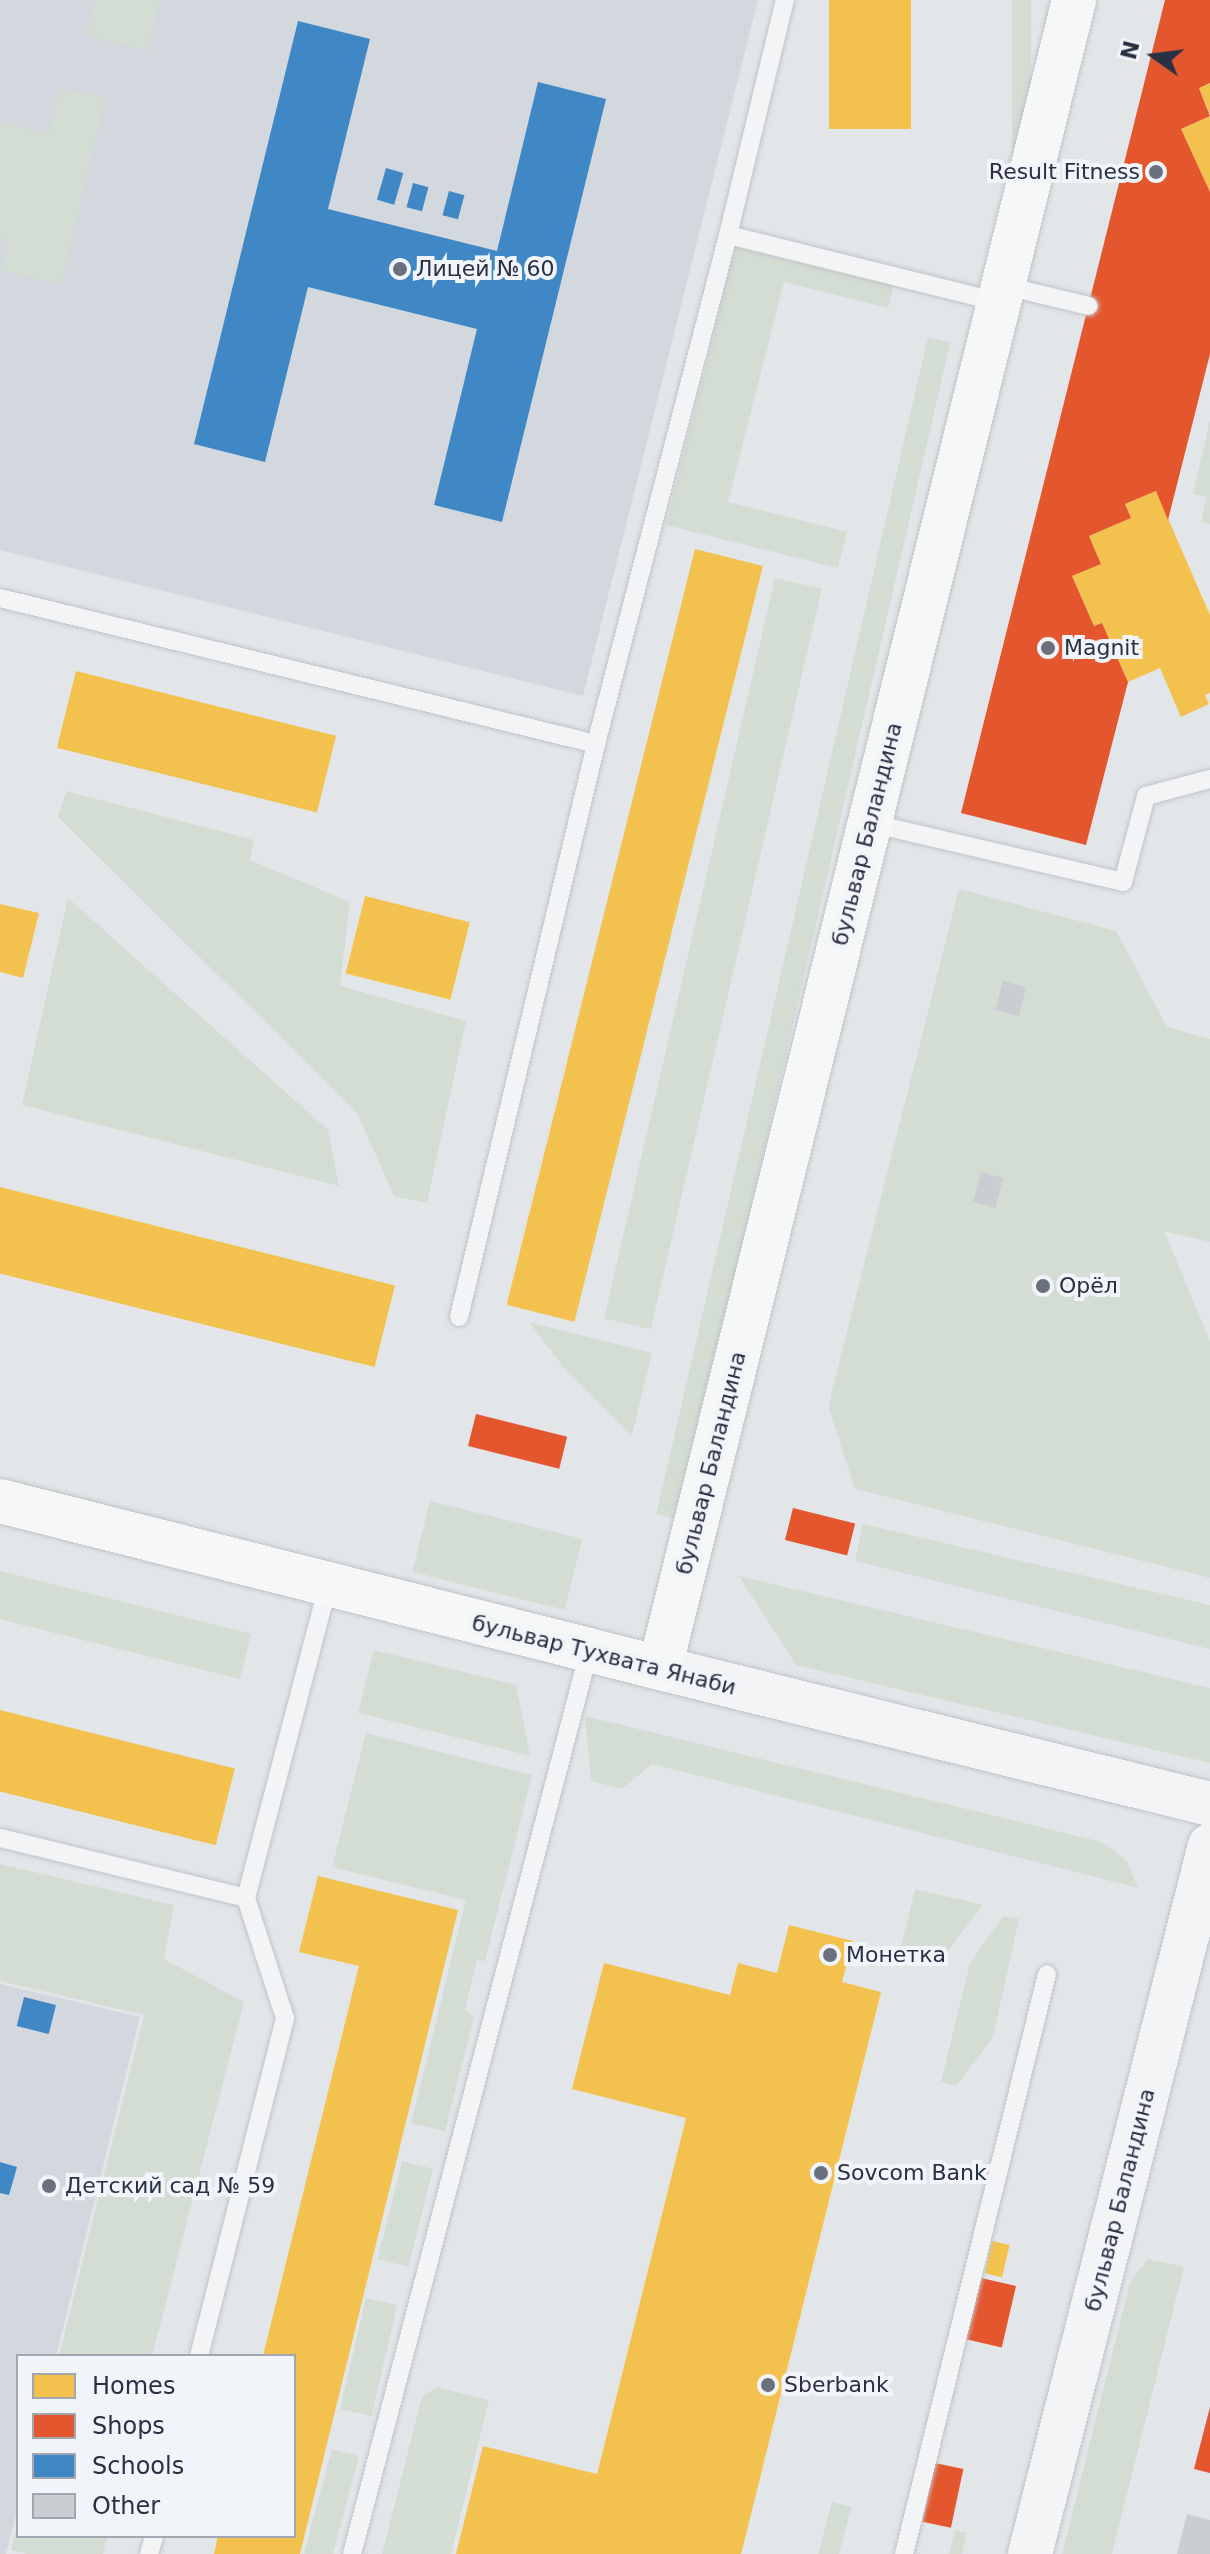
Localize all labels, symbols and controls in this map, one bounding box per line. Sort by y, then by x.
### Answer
north arrow [1114,16,1194,96]
text: N [1116,38,1145,62]
place label: Result Fitness [989,159,1140,185]
marker: Result Fitness [1147,163,1165,181]
place label: Лицей № 60 [416,256,555,282]
marker: Лицей № 60 [391,260,409,278]
place label: Magnit [1064,635,1139,661]
marker: Magnit [1039,639,1057,657]
street label: бульвар Баландина [827,720,907,948]
place label: Орёл [1059,1273,1118,1299]
marker: Орёл [1034,1277,1052,1295]
street label: бульвар Баландина [671,1349,751,1577]
street label: бульвар Тухвата Янаби [469,1609,739,1701]
place label: Монетка [846,1942,946,1968]
marker: Монетка [821,1946,839,1964]
street label: бульвар Баландина [1080,2086,1160,2314]
place label: Sovcom Bank [837,2160,987,2186]
marker: Sovcom Bank [812,2164,830,2182]
place label: Детский сад № 59 [65,2173,275,2199]
marker: Детский сад № 59 [40,2177,58,2195]
legend [16,2354,296,2538]
text: Homes [92,2372,175,2400]
place label: Sberbank [784,2372,889,2398]
marker: Sberbank [759,2376,777,2394]
text: Shops [92,2412,165,2440]
text: Schools [92,2452,184,2480]
text: Other [92,2492,160,2520]

